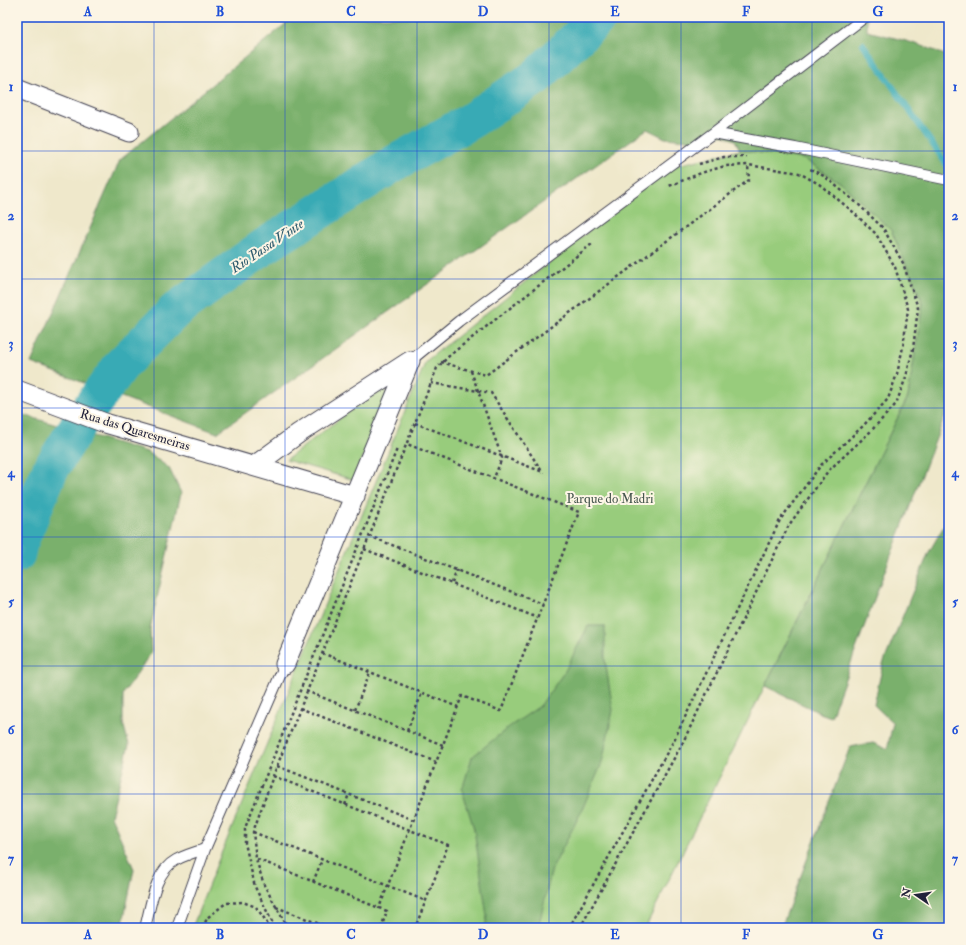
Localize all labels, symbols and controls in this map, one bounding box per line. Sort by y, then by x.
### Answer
text: A [83,4,93,20]
text: B [216,4,224,20]
text: C [346,4,356,20]
text: D [478,4,489,20]
text: E [610,4,620,20]
text: F [742,4,751,20]
text: G [873,4,884,20]
text: 1 [9,79,14,95]
text: 1 [953,79,958,95]
text: 2 [8,208,15,224]
text: 2 [952,208,959,224]
water label: Rio Passa Vinte [226,215,307,277]
text: 3 [9,336,14,352]
text: 3 [953,336,958,352]
street label: Rua das Quaresmeiras [78,406,192,455]
text: 4 [6,465,15,481]
text: 4 [950,465,959,481]
park label: Parque do Madri [566,491,654,507]
text: 5 [8,594,14,610]
text: 5 [952,594,958,610]
text: 6 [8,722,16,738]
text: 6 [952,722,960,738]
text: 7 [8,851,15,867]
text: 7 [952,851,959,867]
north arrow [896,875,936,915]
text: N [899,885,914,900]
text: A [83,927,93,943]
text: B [216,927,224,943]
text: C [346,927,356,943]
text: D [478,927,489,943]
text: E [610,927,620,943]
text: F [742,927,751,943]
text: G [873,927,884,943]

